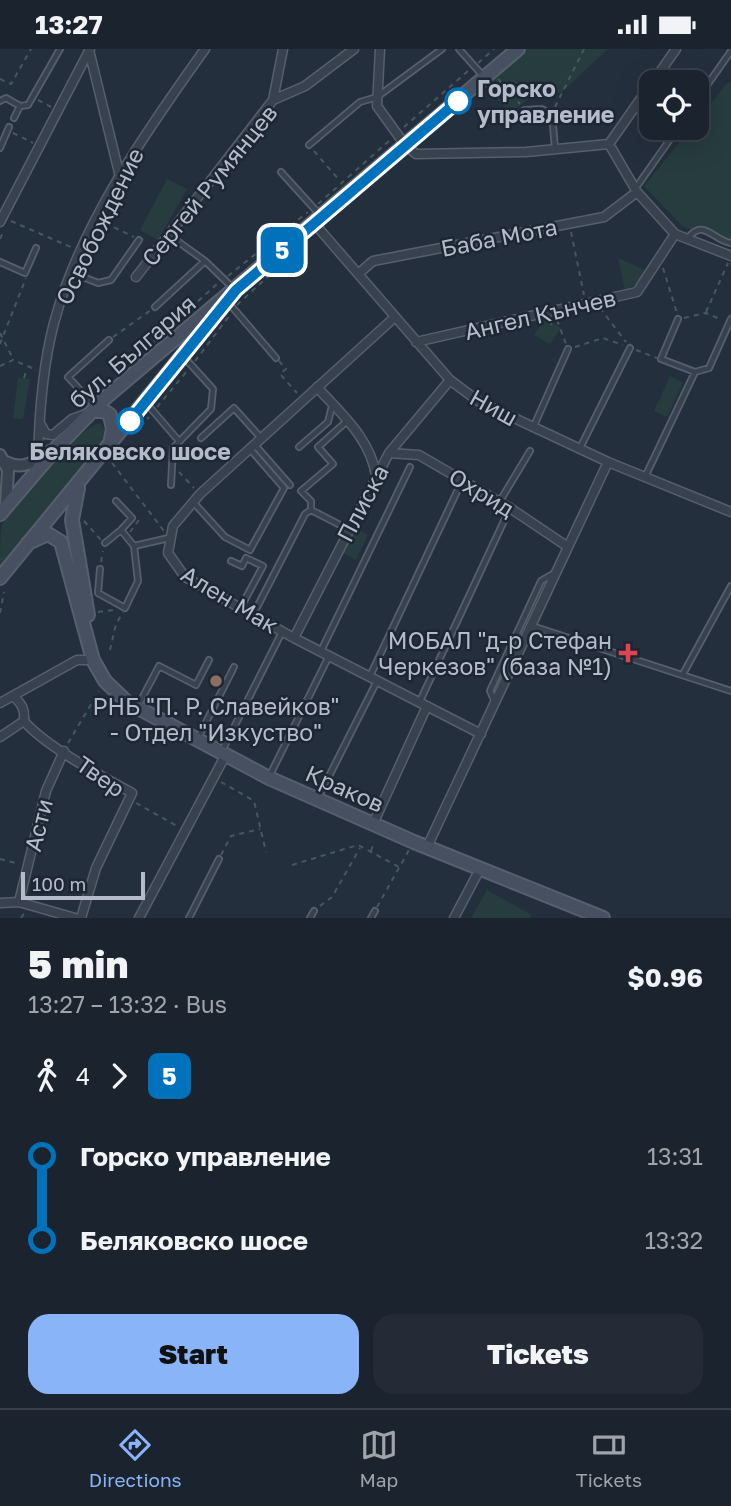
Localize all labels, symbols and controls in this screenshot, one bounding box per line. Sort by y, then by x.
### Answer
text: 13:27 [35,9,103,40]
map controls [639,70,709,140]
button: locate [639,70,709,140]
place label: Горско управление [477,74,614,128]
marker: Горско управление [445,88,471,114]
street label: Сергей Румянцев [135,99,283,271]
street label: Освобождение [49,143,149,309]
street label: Баба Мота [438,212,560,262]
line badge: 5 [259,227,305,273]
text: 5 [275,235,289,264]
street label: Ангел Кънчев [462,283,618,345]
street label: бул. България [63,288,201,414]
street label: Ниш [465,383,523,431]
marker: Беляковско шосе [117,408,143,434]
place label: Беляковско шосе [29,437,231,465]
street label: Плиска [330,460,394,546]
street label: Охрид [444,462,520,522]
street label: Ален Мак [176,559,284,639]
place label: МОБАЛ "д-р Стефан Черкезов" (база №1) [378,626,612,680]
marker: МОБАЛ "д-р Стефан Черкезов" (база №1) [618,643,638,663]
marker: РНБ "П. Р. Славейков" - Отдел "Изкуство" [208,673,224,689]
place label: РНБ "П. Р. Славейков" - Отдел "Изкуство" [92,692,340,746]
street label: Твер [71,749,131,803]
street label: Краков [301,758,389,818]
street label: Асти [18,796,58,854]
scale bar [21,869,145,901]
text: 100 m [32,872,86,895]
text: 5 min [28,941,128,986]
text: $0.96 [627,962,703,993]
text: 13:27 – 13:32 · Bus [28,990,227,1018]
icon: walk [28,1057,66,1095]
icon: forward [100,1057,138,1095]
text: 5 [162,1061,177,1090]
text: 4 [76,1062,90,1090]
text: Горско управление [80,1141,331,1172]
text: 13:31 [647,1142,703,1170]
text: Беляковско шосе [80,1225,308,1256]
text: 13:32 [645,1226,703,1254]
button: Start [28,1314,359,1394]
button: Tickets [373,1314,703,1394]
tab: Directions [89,1426,182,1491]
tab: Map [359,1426,398,1491]
tab: Tickets [576,1426,642,1491]

